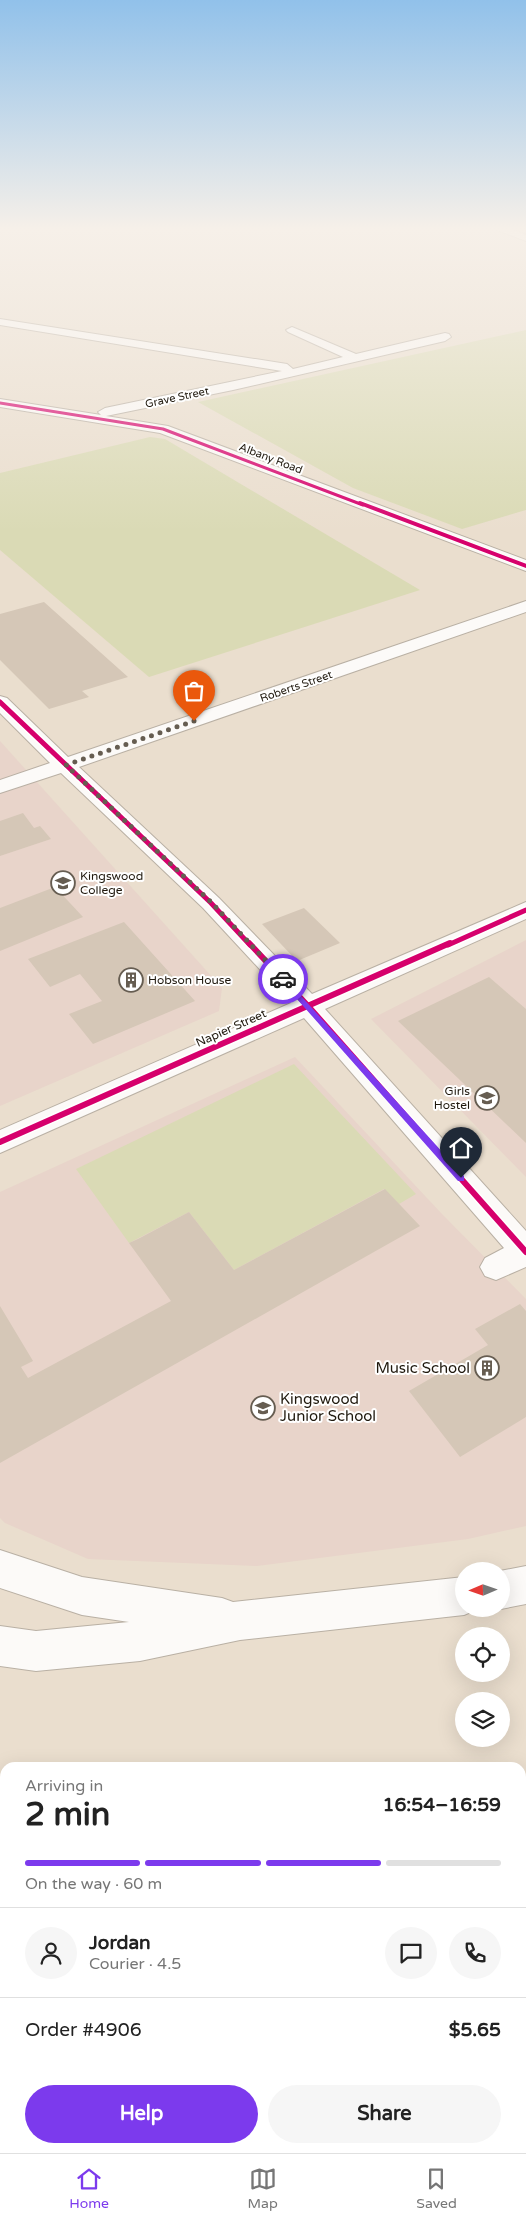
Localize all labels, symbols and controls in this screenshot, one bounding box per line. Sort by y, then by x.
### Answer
street label: Grave Street [144,384,210,411]
street label: Albany Road [237,440,304,477]
street label: Roberts Street [258,668,334,705]
pin [173,670,215,721]
icon: bag [180,677,208,705]
place label: Kingswood College [80,869,143,897]
school or university icon: Kingswood College [50,870,76,896]
courier [258,954,308,1004]
icon: car [269,965,297,993]
building icon: Hobson House [118,967,144,993]
place label: Hobson House [148,973,232,987]
street label: Napier Street [194,1006,269,1050]
place label: Girls Hostel [434,1084,470,1112]
school or university icon: Girls Hostel [474,1085,500,1111]
pin [440,1127,482,1178]
icon: home [447,1134,475,1162]
building icon: Music School [474,1355,500,1381]
place label: Music School [375,1359,470,1377]
place label: Kingswood Junior School [280,1390,376,1425]
school or university icon: Kingswood Junior School [250,1395,276,1421]
north arrow [455,1562,510,1618]
map controls [455,1562,510,1747]
button: locate [455,1627,510,1682]
button: layers [455,1692,510,1747]
text: Arriving in [25,1776,103,1796]
text: 16:54–16:59 [382,1794,501,1816]
text: 2 min [25,1796,110,1834]
text: On the way · 60 m [25,1874,162,1894]
button: person [25,1927,77,1979]
button: chat [385,1927,437,1979]
button: phone [449,1927,501,1979]
text: Jordan [89,1932,151,1954]
text: Courier · 4.5 [89,1954,181,1974]
text: Order #4906 [25,2019,142,2041]
text: $5.65 [449,2019,501,2041]
button: Help [25,2085,258,2143]
button: Share [268,2085,501,2143]
tab: Home [69,2165,109,2212]
tab: Map [247,2165,278,2212]
tab: Saved [416,2165,457,2212]

